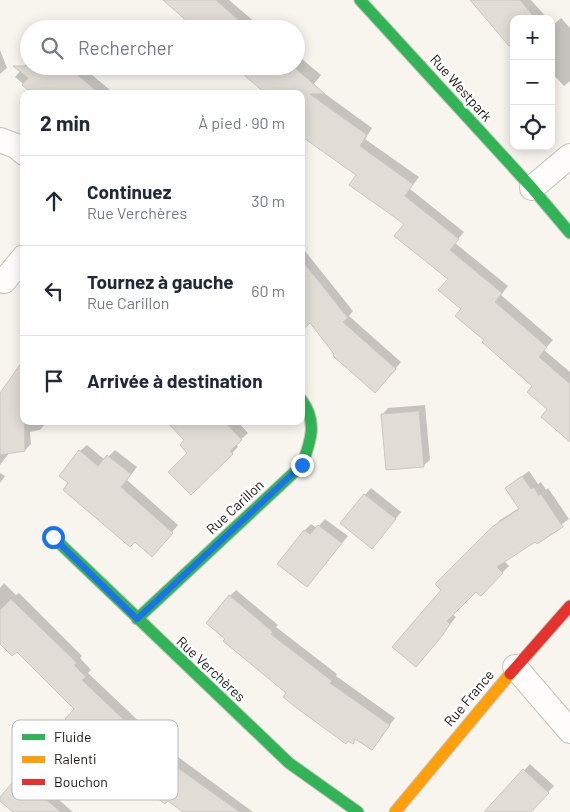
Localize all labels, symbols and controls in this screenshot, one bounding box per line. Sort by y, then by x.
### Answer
map controls [510,15,555,150]
button: + [510,15,555,60]
search box [20,20,305,75]
icon: search [38,34,66,62]
text: Rechercher [78,36,174,59]
street label: Rue Westpark [427,51,496,125]
button: − [510,60,555,105]
button: locate [510,105,555,150]
text: 2 min [40,110,90,135]
text: À pied · 90 m [198,113,285,132]
text: Continuez [87,180,171,203]
icon: ahead [40,187,68,215]
text: 30 m [251,191,285,210]
text: Rue Verchères [87,203,187,222]
text: Tournez à gauche [87,270,234,293]
icon: left [40,277,68,305]
text: 60 m [251,281,285,300]
text: Rue Carillon [87,293,169,312]
icon: arrive [40,367,68,395]
text: Arrivée à destination [87,369,263,392]
route end [291,454,314,477]
street label: Rue Carillon [202,476,267,537]
route start [42,526,65,549]
street label: Rue Verchères [173,633,249,705]
street label: Rue France [440,666,497,729]
legend [12,720,178,800]
text: Fluide [54,728,91,745]
text: Ralenti [54,750,97,767]
text: Bouchon [54,773,108,790]

